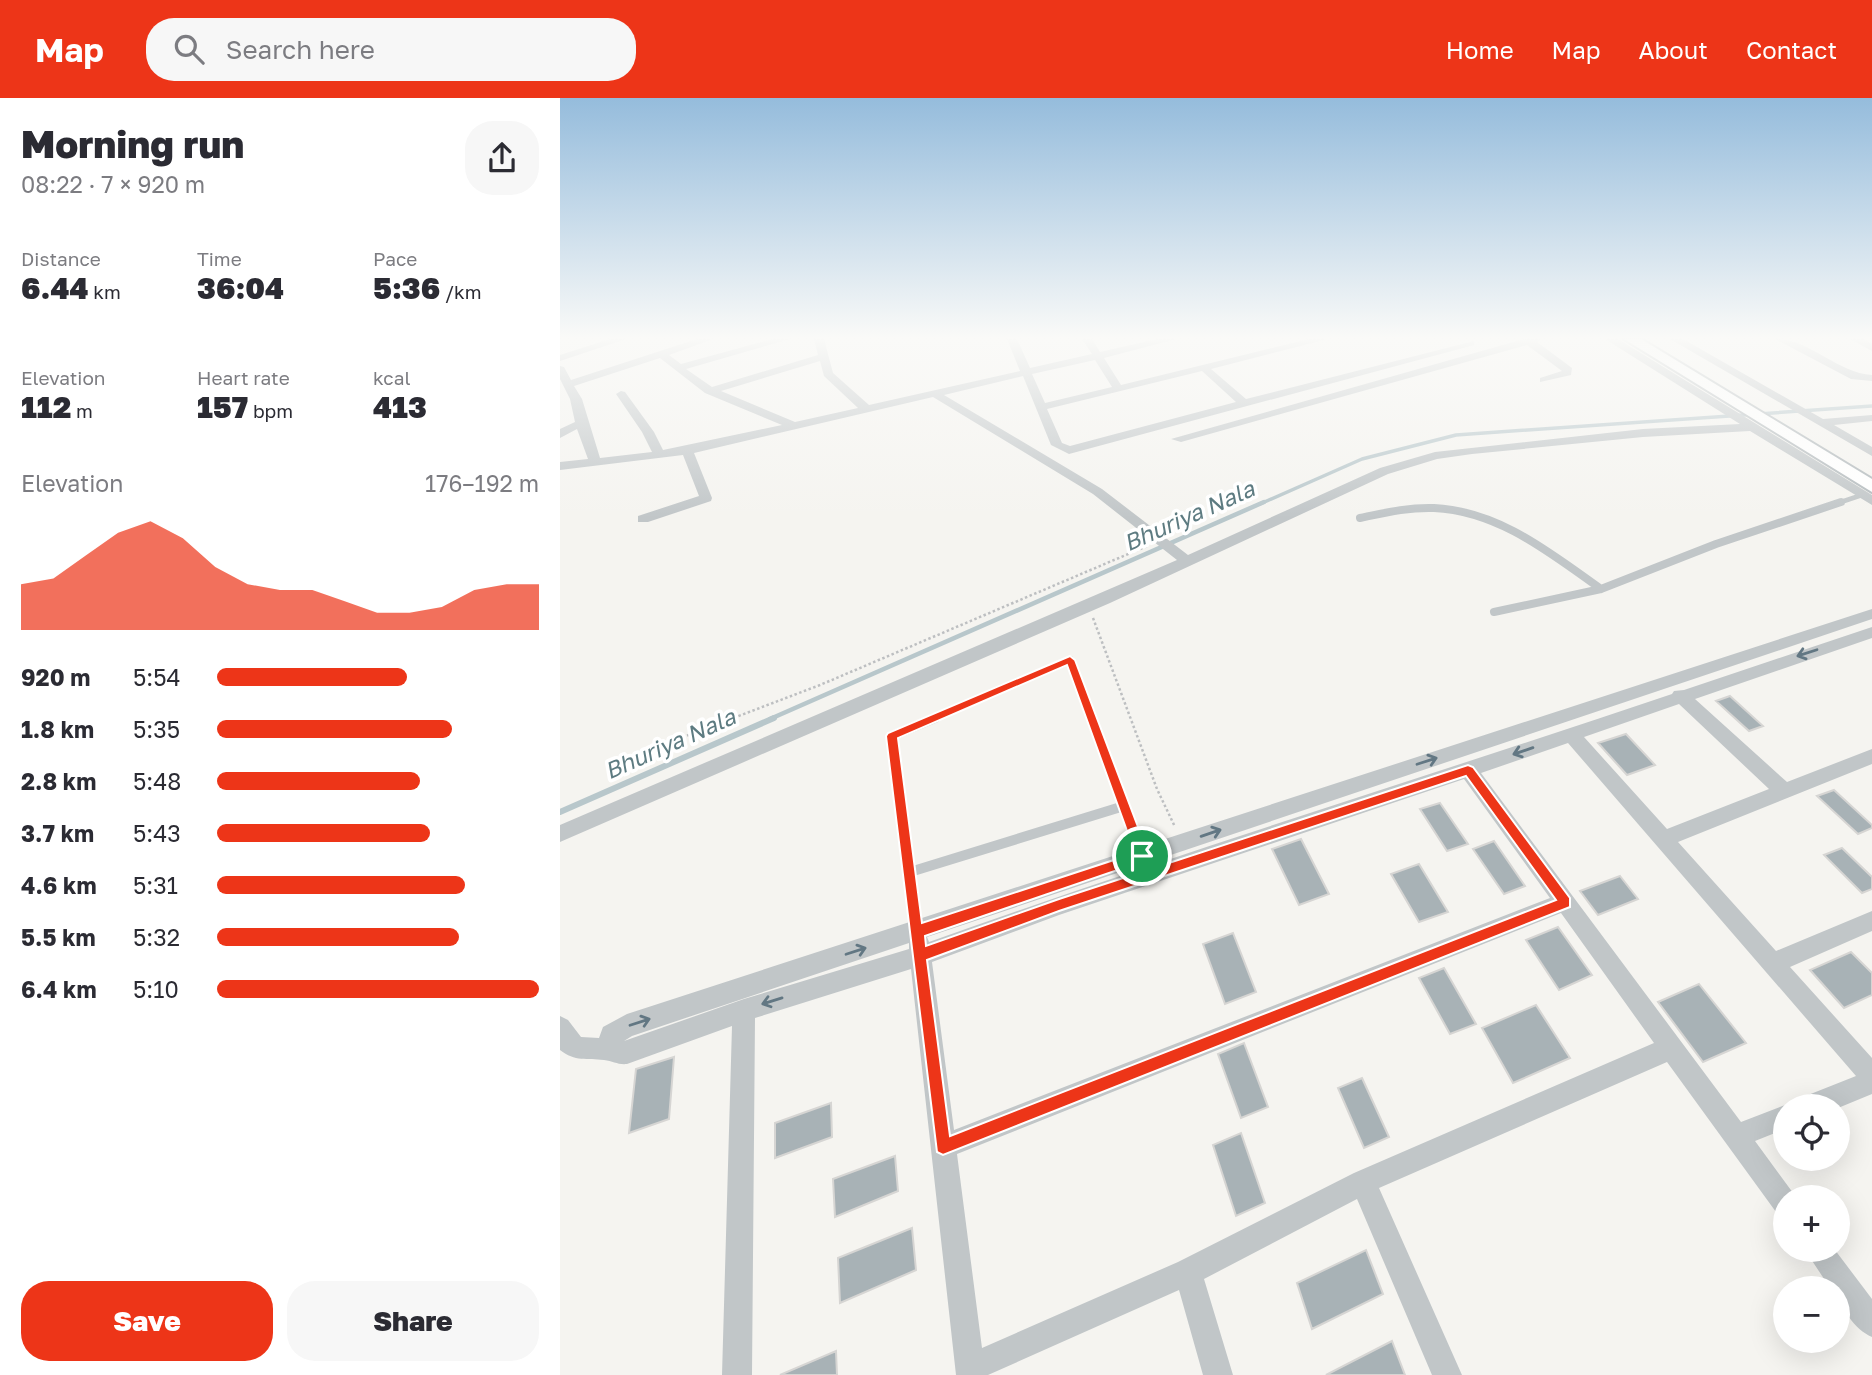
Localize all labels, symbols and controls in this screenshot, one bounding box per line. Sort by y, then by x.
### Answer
search box [146,18,636,81]
text: Map [35,30,104,69]
icon: search [170,30,208,68]
text: Search here [226,34,375,65]
text: Home [1446,35,1514,64]
text: Map [1552,35,1601,64]
text: About [1639,35,1708,64]
text: Contact [1746,35,1837,64]
text: Morning run [21,121,244,166]
button: share [465,121,539,195]
text: 08:22 · 7 × 920 m [21,170,205,198]
text: Distance [21,247,101,270]
text: Time [197,247,242,270]
text: Pace [373,247,417,270]
text: 6.44 [21,270,89,306]
text: 36:04 [197,270,284,306]
text: 5:36 [373,270,440,306]
text: km [89,280,121,303]
text: /km [440,280,482,303]
text: Elevation [21,366,106,389]
text: Heart rate [197,366,290,389]
text: kcal [373,366,411,389]
text: 112 [21,389,71,425]
text: 157 [197,389,248,425]
text: 413 [373,389,427,425]
text: m [71,399,93,422]
text: bpm [248,399,293,422]
text: Elevation [21,469,123,497]
text: 176–192 m [425,469,539,497]
water label: Bhuriya Nala [1119,473,1259,556]
one-way arrow [1797,648,1819,660]
text: 920 m [21,663,90,691]
text: 5:54 [133,663,181,691]
water label: Bhuriya Nala [600,701,740,784]
text: 1.8 km [21,715,94,743]
text: 5:35 [133,715,180,743]
one-way arrow [1512,746,1534,758]
one-way arrow [1416,753,1438,766]
text: 2.8 km [21,767,96,795]
text: 5:48 [133,767,181,795]
text: 3.7 km [21,819,94,847]
text: 5:43 [133,819,181,847]
pin [1112,826,1172,886]
one-way arrow [1200,826,1222,838]
icon: arrive [1123,837,1161,875]
text: 4.6 km [21,871,97,899]
text: 5:31 [133,871,178,899]
text: 5.5 km [21,923,96,951]
text: 5:32 [133,923,180,951]
one-way arrow [845,944,867,957]
text: 6.4 km [21,975,97,1003]
text: 5:10 [133,975,179,1003]
one-way arrow [761,995,783,1008]
one-way arrow [628,1014,650,1027]
map controls [1773,1094,1850,1353]
button: locate [1773,1094,1850,1171]
button: + [1773,1185,1850,1262]
button: − [1773,1276,1850,1353]
button: Save [21,1281,273,1361]
button: Share [287,1281,539,1361]

